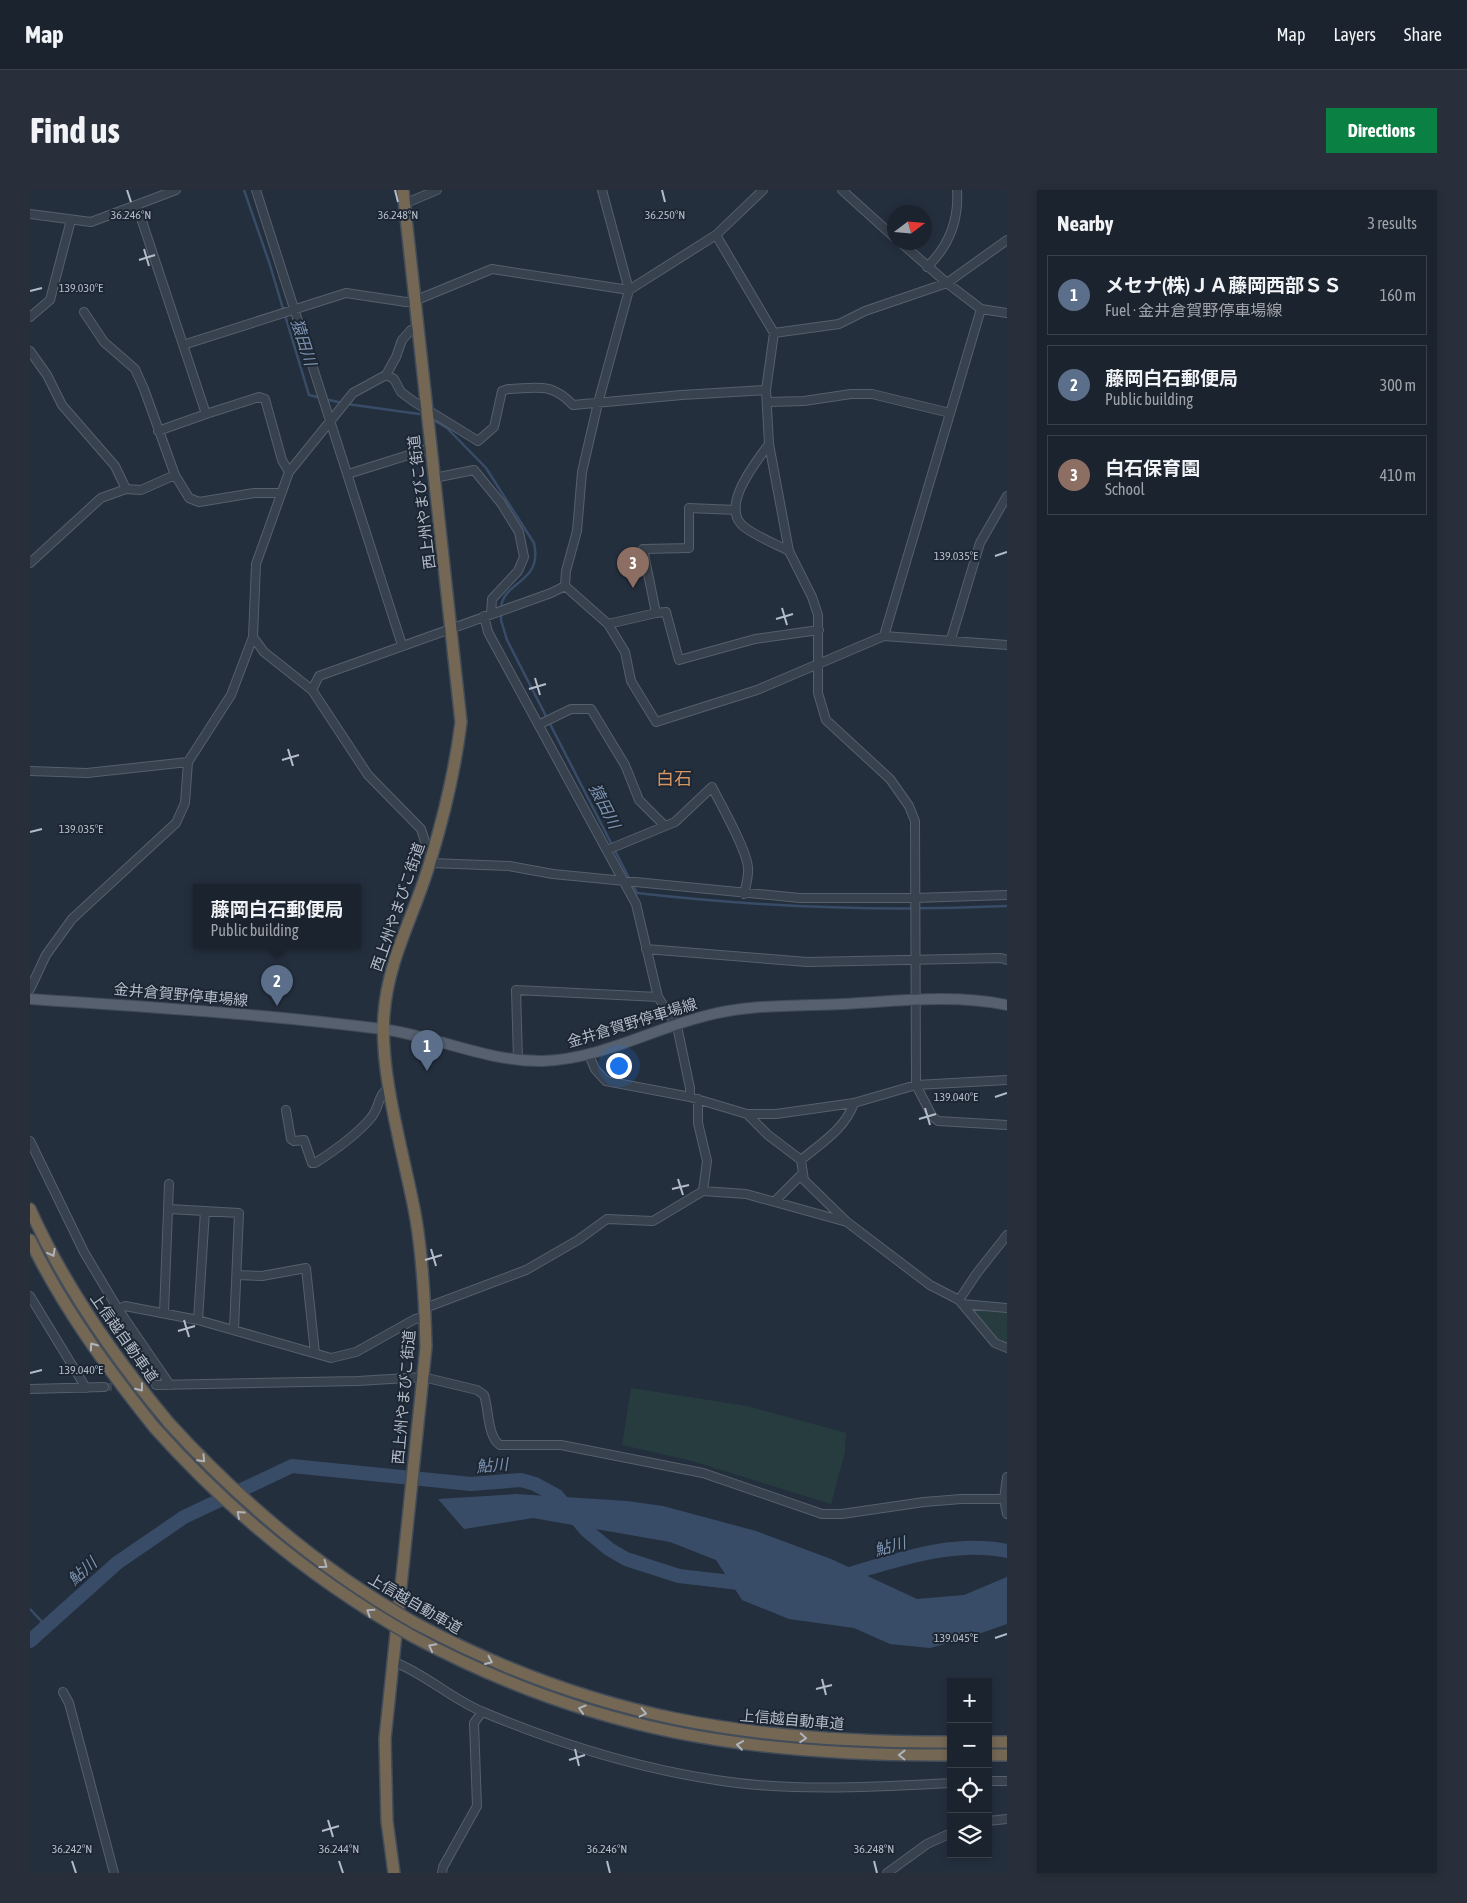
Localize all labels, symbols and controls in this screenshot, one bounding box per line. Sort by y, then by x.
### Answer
text: Map [25,21,64,48]
text: Map [1276,24,1305,45]
text: Layers [1333,24,1376,45]
text: Share [1404,24,1442,45]
button: Directions [1326,108,1437,153]
text: Find us [30,110,120,150]
north arrow [887,205,932,250]
text: 36.246°N [111,208,151,222]
text: 36.248°N [378,208,418,222]
text: 36.250°N [645,208,685,222]
text: Nearby [1057,211,1113,235]
text: 3 results [1367,214,1417,232]
text: メセナ(株)ＪＡ藤岡西部ＳＳ [1105,274,1342,296]
text: 139.030°E [59,281,103,295]
text: 1 [1070,286,1078,304]
text: 160 m [1380,286,1416,304]
text: Fuel · 金井倉賀野停車場線 [1105,301,1282,319]
water label: 猿田川 [288,316,321,370]
text: 藤岡白石郵便局 [1105,367,1238,389]
text: 2 [1070,376,1078,394]
text: 300 m [1380,376,1416,394]
text: Public building [1105,390,1193,408]
street label: 西上州やまびこ街道 [405,434,438,570]
text: 白石保育園 [1105,457,1200,479]
text: 3 [1070,466,1078,484]
text: 410 m [1380,466,1416,484]
text: School [1105,480,1145,498]
pin: 3 [617,547,649,588]
text: 139.035°E [934,549,978,563]
district label: 白石 [656,768,692,789]
water label: 猿田川 [586,781,625,833]
text: 139.035°E [59,822,103,836]
street label: 西上州やまびこ街道 [368,840,428,973]
popup [193,884,361,949]
text: 藤岡白石郵便局 [210,898,344,920]
text: Public building [210,921,299,939]
pin: 2 [261,965,293,1006]
street label: 金井倉賀野停車場線 [113,980,249,1009]
street label: 金井倉賀野停車場線 [565,995,699,1050]
pin: 1 [411,1030,443,1071]
your location [606,1053,632,1079]
text: 139.040°E [934,1090,978,1104]
one-way arrow [45,1247,55,1256]
street label: 上信越自動車道 [87,1290,161,1386]
street label: 西上州やまびこ街道 [389,1329,418,1465]
one-way arrow [90,1343,99,1352]
text: 139.040°E [59,1363,103,1377]
one-way arrow [135,1383,144,1392]
one-way arrow [196,1453,205,1462]
water label: 鮎川 [475,1454,511,1475]
one-way arrow [236,1511,245,1520]
water label: 鮎川 [872,1533,910,1559]
water label: 鮎川 [64,1552,101,1588]
one-way arrow [319,1559,328,1568]
street label: 上信越自動車道 [366,1570,465,1637]
one-way arrow [366,1608,375,1618]
text: 139.045°E [934,1631,978,1645]
one-way arrow [428,1643,437,1653]
one-way arrow [484,1654,493,1665]
map controls [947,1678,992,1858]
button: + [947,1678,992,1723]
one-way arrow [578,1705,586,1715]
street label: 上信越自動車道 [739,1706,845,1733]
one-way arrow [638,1707,647,1718]
button: − [947,1723,992,1768]
one-way arrow [799,1732,807,1743]
one-way arrow [736,1740,744,1750]
one-way arrow [898,1750,906,1760]
button: locate [947,1768,992,1813]
button: layers [947,1813,992,1858]
text: 36.242°N [52,1842,92,1856]
text: 36.244°N [319,1842,359,1856]
text: 36.246°N [587,1842,627,1856]
text: 36.248°N [854,1842,894,1856]

